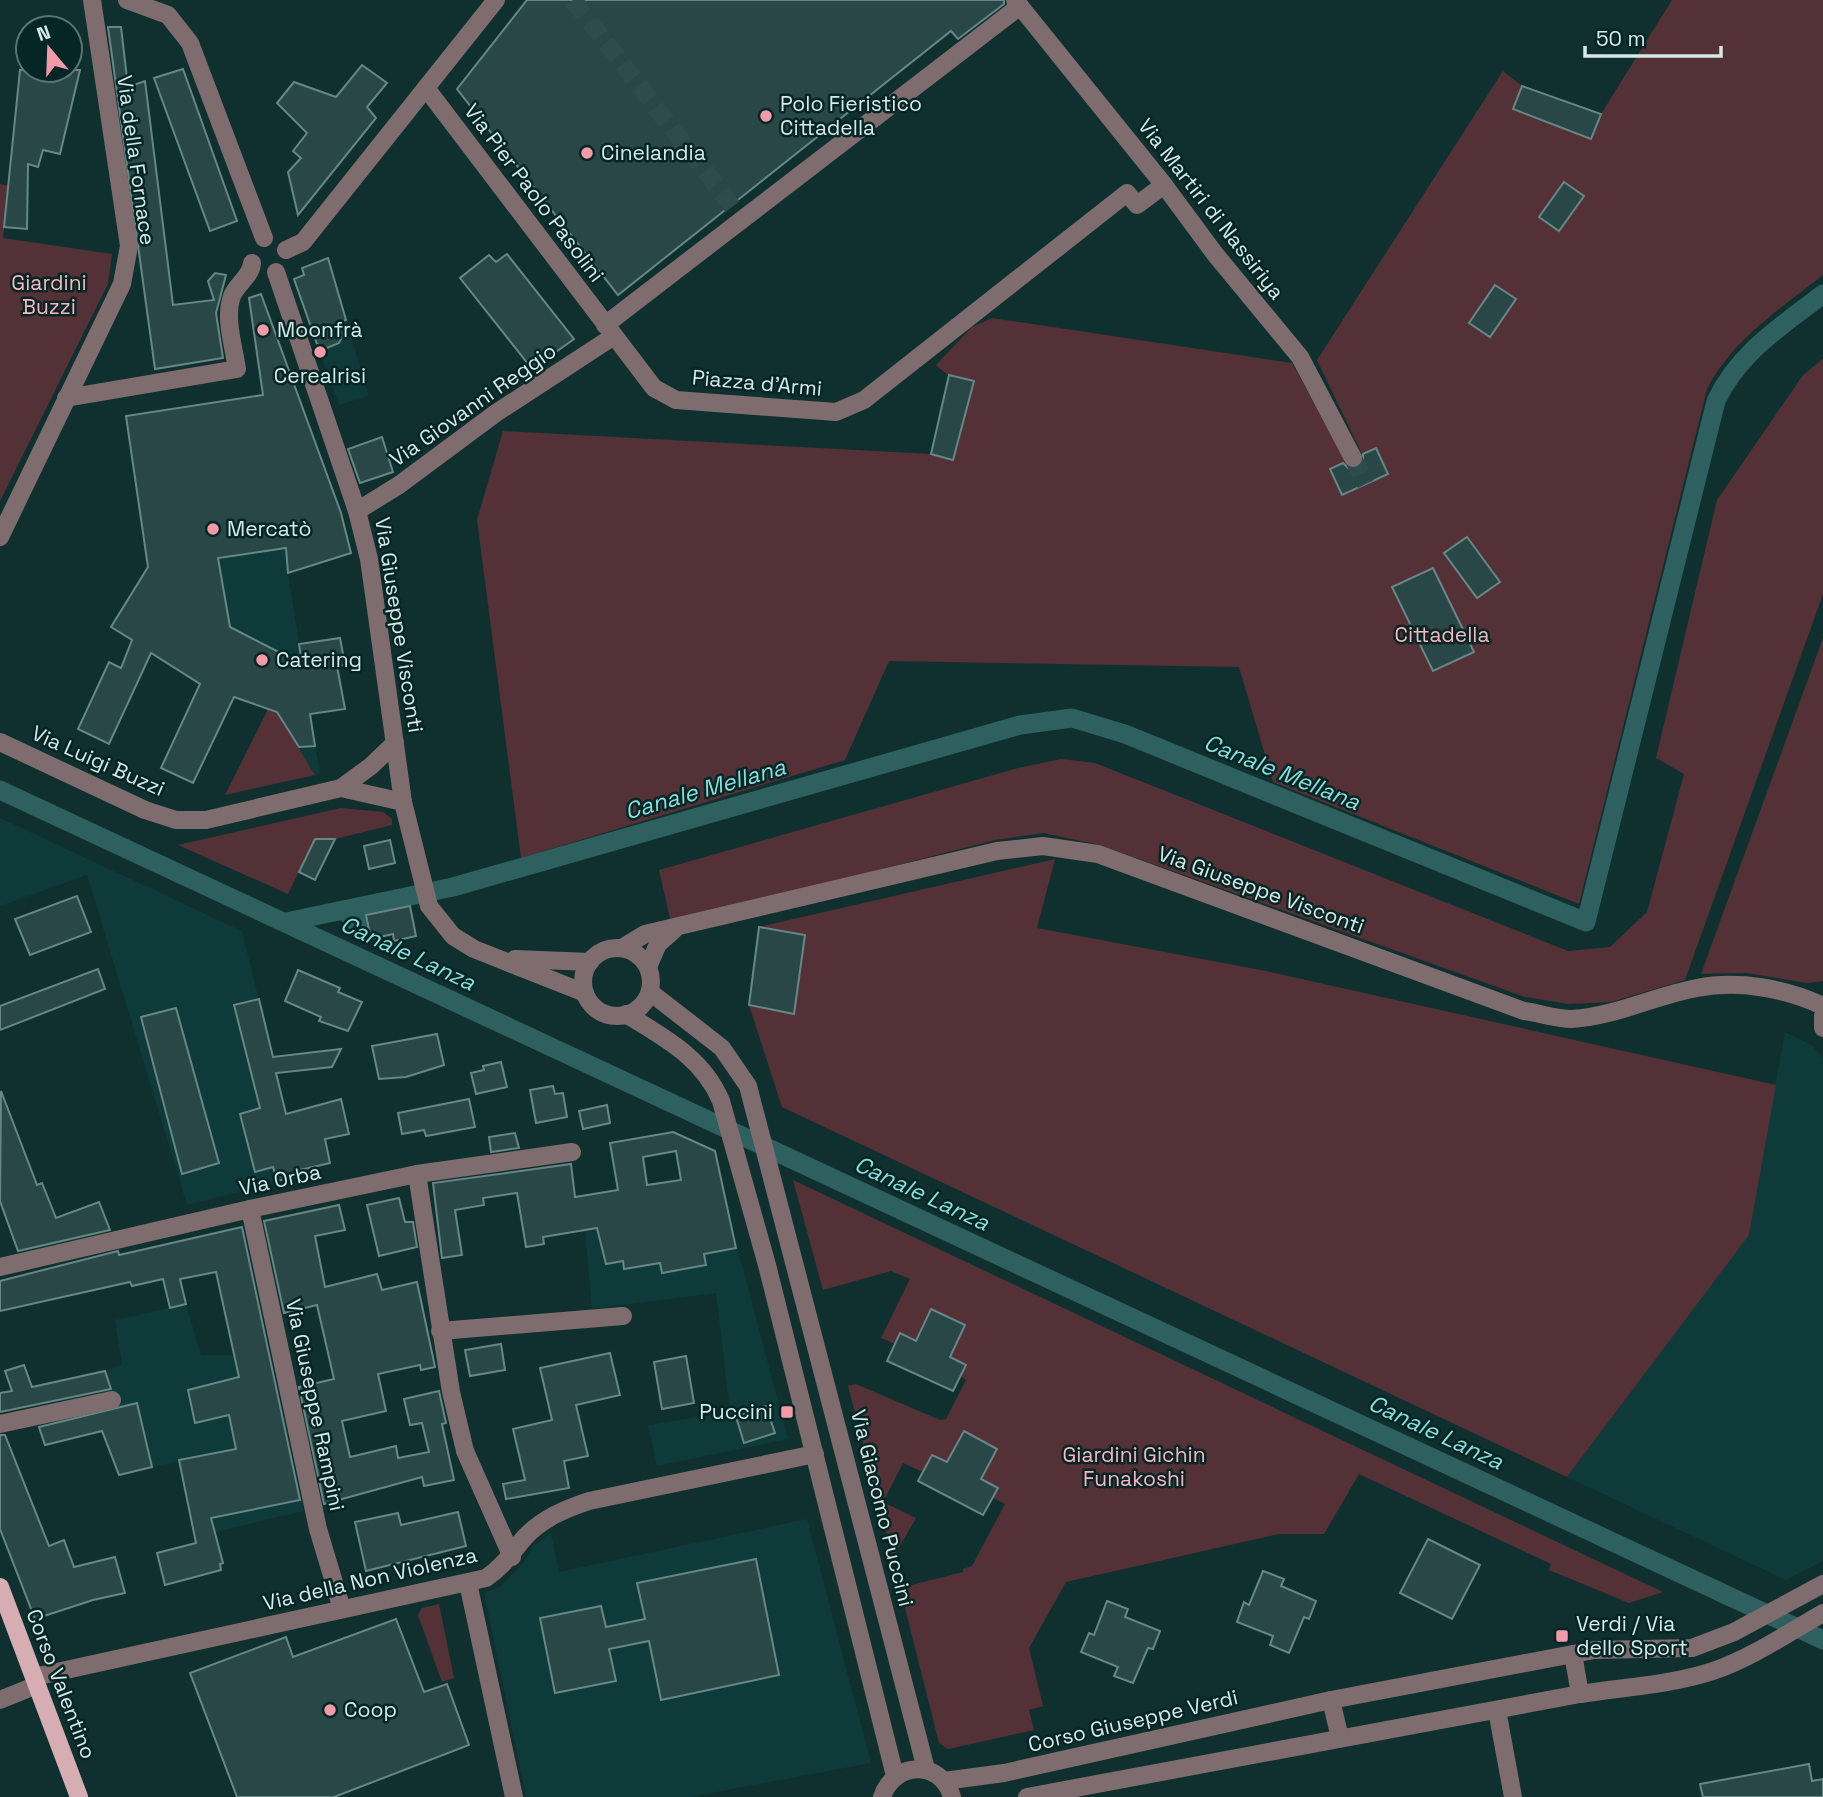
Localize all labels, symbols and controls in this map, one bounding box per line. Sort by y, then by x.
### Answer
north arrow [14,14,84,84]
scale bar [1585,14,1722,58]
text: N [34,20,54,47]
text: 50 m [1596,25,1646,52]
street label: Via della Fornace [111,73,162,247]
place label: Polo Fieristico Cittadella [780,90,922,141]
street label: Via Pier Paolo Pasolini [458,98,610,287]
marker: Polo Fieristico Cittadella [758,108,774,124]
street label: Via Martiri di Nassiriya [1132,113,1290,305]
place label: Cinelandia [601,139,706,166]
marker: Cinelandia [579,145,595,161]
park label: Giardini Buzzi [11,269,87,320]
place label: Moonfrà [277,316,363,343]
marker: Moonfrà [255,322,271,338]
street label: Via Giovanni Reggio [384,337,561,472]
marker: Cerealrisi [312,344,328,360]
place label: Cerealrisi [274,362,366,389]
street label: Piazza d'Armi [691,363,823,402]
place label: Mercatò [227,515,311,542]
street label: Via Giuseppe Visconti [369,515,430,735]
marker: Mercatò [205,521,221,537]
park label: Cittadella [1394,621,1490,648]
place label: Catering [276,646,362,673]
marker: Catering [254,652,270,668]
street label: Via Luigi Buzzi [27,719,169,802]
water label: Canale Mellana [1200,727,1365,817]
water label: Canale Mellana [621,752,790,826]
street label: Via Giuseppe Visconti [1154,840,1368,939]
water label: Canale Lanza [336,909,481,998]
water label: Canale Lanza [850,1149,995,1238]
street label: Via Orba [236,1158,323,1201]
street label: Via Giuseppe Rampini [280,1296,351,1513]
water label: Canale Lanza [1364,1388,1509,1477]
place label: Puccini [699,1398,773,1425]
marker: Puccini [779,1404,795,1420]
street label: Via Giacomo Puccini [845,1407,920,1609]
park label: Giardini Gichin Funakoshi [1062,1441,1206,1492]
street label: Via della Non Violenza [260,1541,480,1616]
street label: Corso Valentino [20,1605,102,1763]
place label: Verdi / Via dello Sport [1576,1610,1688,1661]
marker: Verdi / Via dello Sport [1554,1628,1570,1644]
street label: Corso Giuseppe Verdi [1025,1683,1240,1758]
place label: Coop [344,1696,397,1723]
marker: Coop [322,1702,338,1718]

